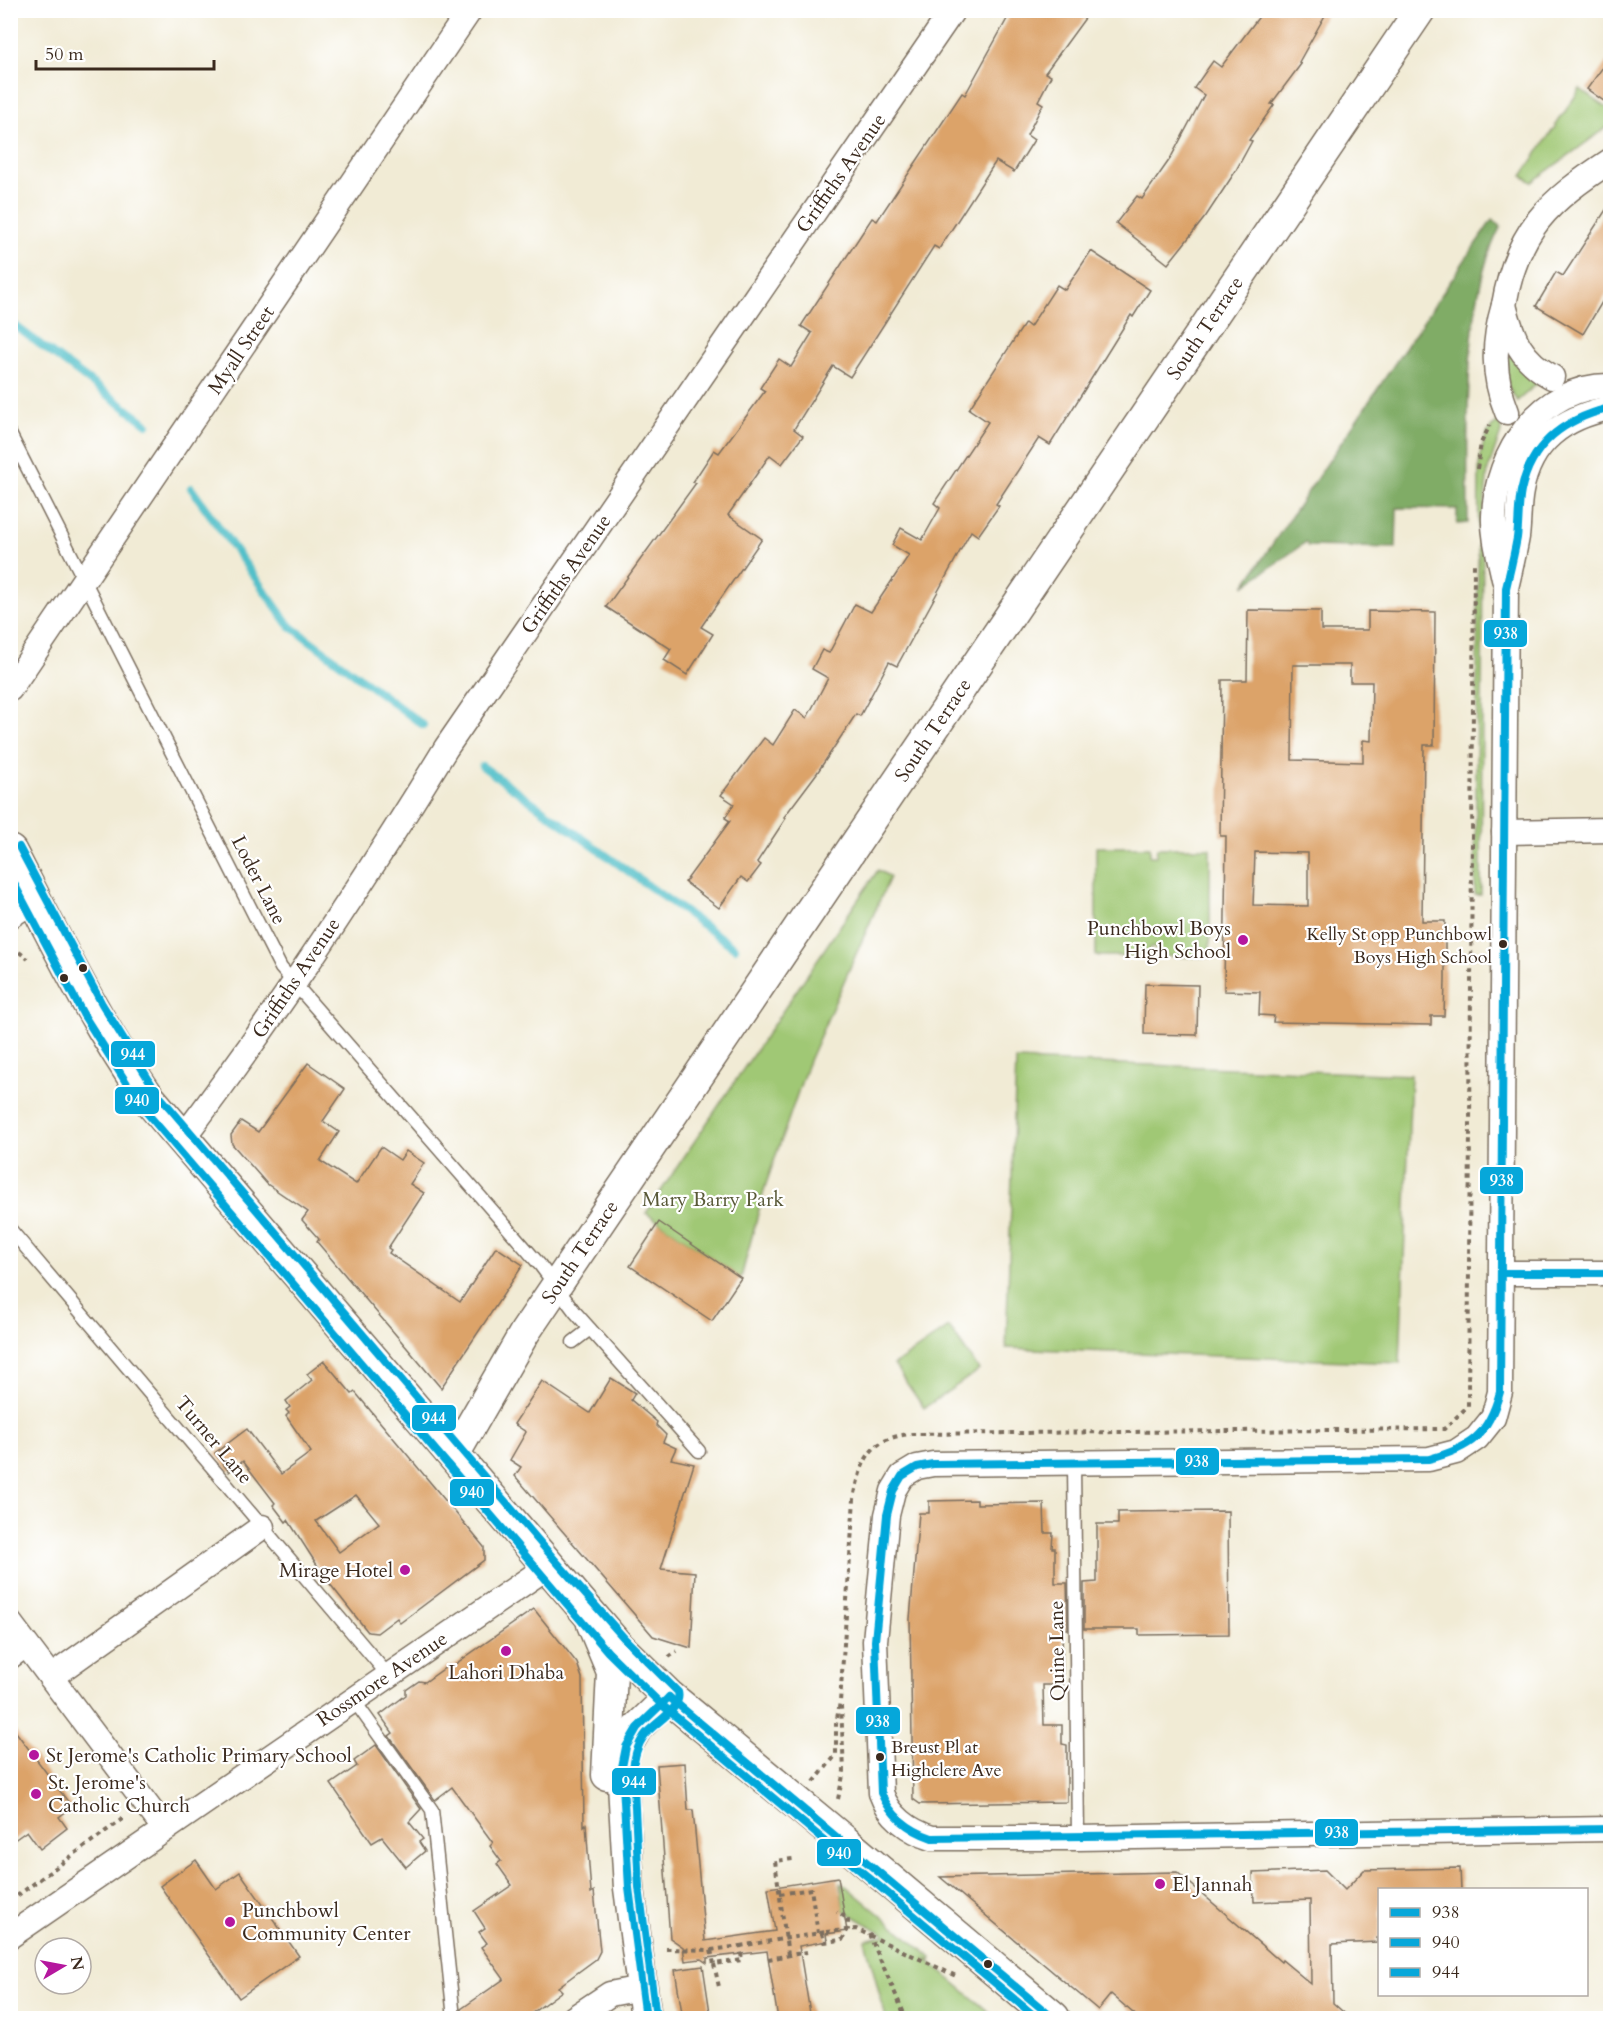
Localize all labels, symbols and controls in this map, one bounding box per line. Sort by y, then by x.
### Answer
scale bar [36,33,214,71]
text: 50 m [45,42,84,67]
street label: Griffiths Avenue [790,108,892,238]
street label: South Terrace [1160,271,1250,385]
street label: Myall Street [201,300,281,400]
street label: Griffiths Avenue [515,509,617,639]
line badge: 938 [1483,619,1528,648]
text: 938 [1494,623,1518,645]
street label: South Terrace [888,673,978,787]
street label: Loder Lane [225,831,293,929]
street label: Griffiths Avenue [246,912,346,1044]
place label: Punchbowl Boys High School [1087,915,1231,965]
place label: Kelly St opp Punchbowl Boys High School [1306,922,1492,970]
marker: Punchbowl Boys High School [1236,933,1250,947]
marker: Kelly St opp Punchbowl Boys High School [1497,938,1509,950]
unlabelled marker [77,962,89,974]
unlabelled marker [58,972,70,984]
line badge: 944 [110,1040,156,1068]
text: 944 [121,1044,145,1066]
line badge: 940 [114,1086,160,1115]
text: 940 [125,1090,149,1112]
line badge: 938 [1479,1166,1524,1195]
text: 938 [1490,1170,1514,1192]
park label: Mary Barry Park [642,1186,784,1213]
street label: South Terrace [535,1195,625,1309]
street label: Turner Lane [169,1390,259,1490]
line badge: 944 [411,1404,457,1432]
text: 944 [422,1408,446,1430]
line badge: 938 [1175,1447,1220,1476]
text: 938 [1185,1451,1209,1473]
line badge: 940 [449,1478,495,1507]
text: 940 [460,1482,484,1504]
place label: Mirage Hotel [279,1557,393,1584]
marker: Mirage Hotel [398,1563,412,1577]
street label: Quine Lane [1043,1600,1071,1702]
street label: Rossmore Avenue [311,1625,453,1733]
marker: Lahori Dhaba [499,1644,513,1658]
place label: Lahori Dhaba [448,1659,564,1686]
line badge: 938 [855,1706,901,1735]
text: 938 [866,1711,890,1733]
place label: Breust Pl at Highclere Ave [891,1735,1002,1783]
place label: St Jerome's Catholic Primary School [46,1742,352,1769]
marker: St Jerome's Catholic Primary School [27,1748,41,1762]
marker: Breust Pl at Highclere Ave [874,1751,886,1763]
line badge: 944 [611,1767,657,1796]
place label: St. Jerome's Catholic Church [48,1769,190,1819]
text: 944 [622,1772,646,1794]
marker: St. Jerome's Catholic Church [29,1787,43,1801]
line badge: 938 [1314,1818,1359,1847]
text: 938 [1325,1822,1349,1844]
line badge: 940 [816,1838,862,1867]
text: 940 [827,1843,851,1865]
place label: El Jannah [1172,1871,1253,1898]
marker: El Jannah [1153,1877,1167,1891]
legend [1378,1888,1588,1996]
place label: Punchbowl Community Center [242,1897,411,1947]
text: 938 [1432,1900,1460,1925]
marker: Punchbowl Community Center [223,1915,237,1929]
text: 940 [1432,1930,1460,1955]
north arrow [33,1936,93,1996]
text: N [65,1955,89,1972]
unlabelled marker [982,1958,994,1970]
text: 944 [1432,1960,1460,1985]

